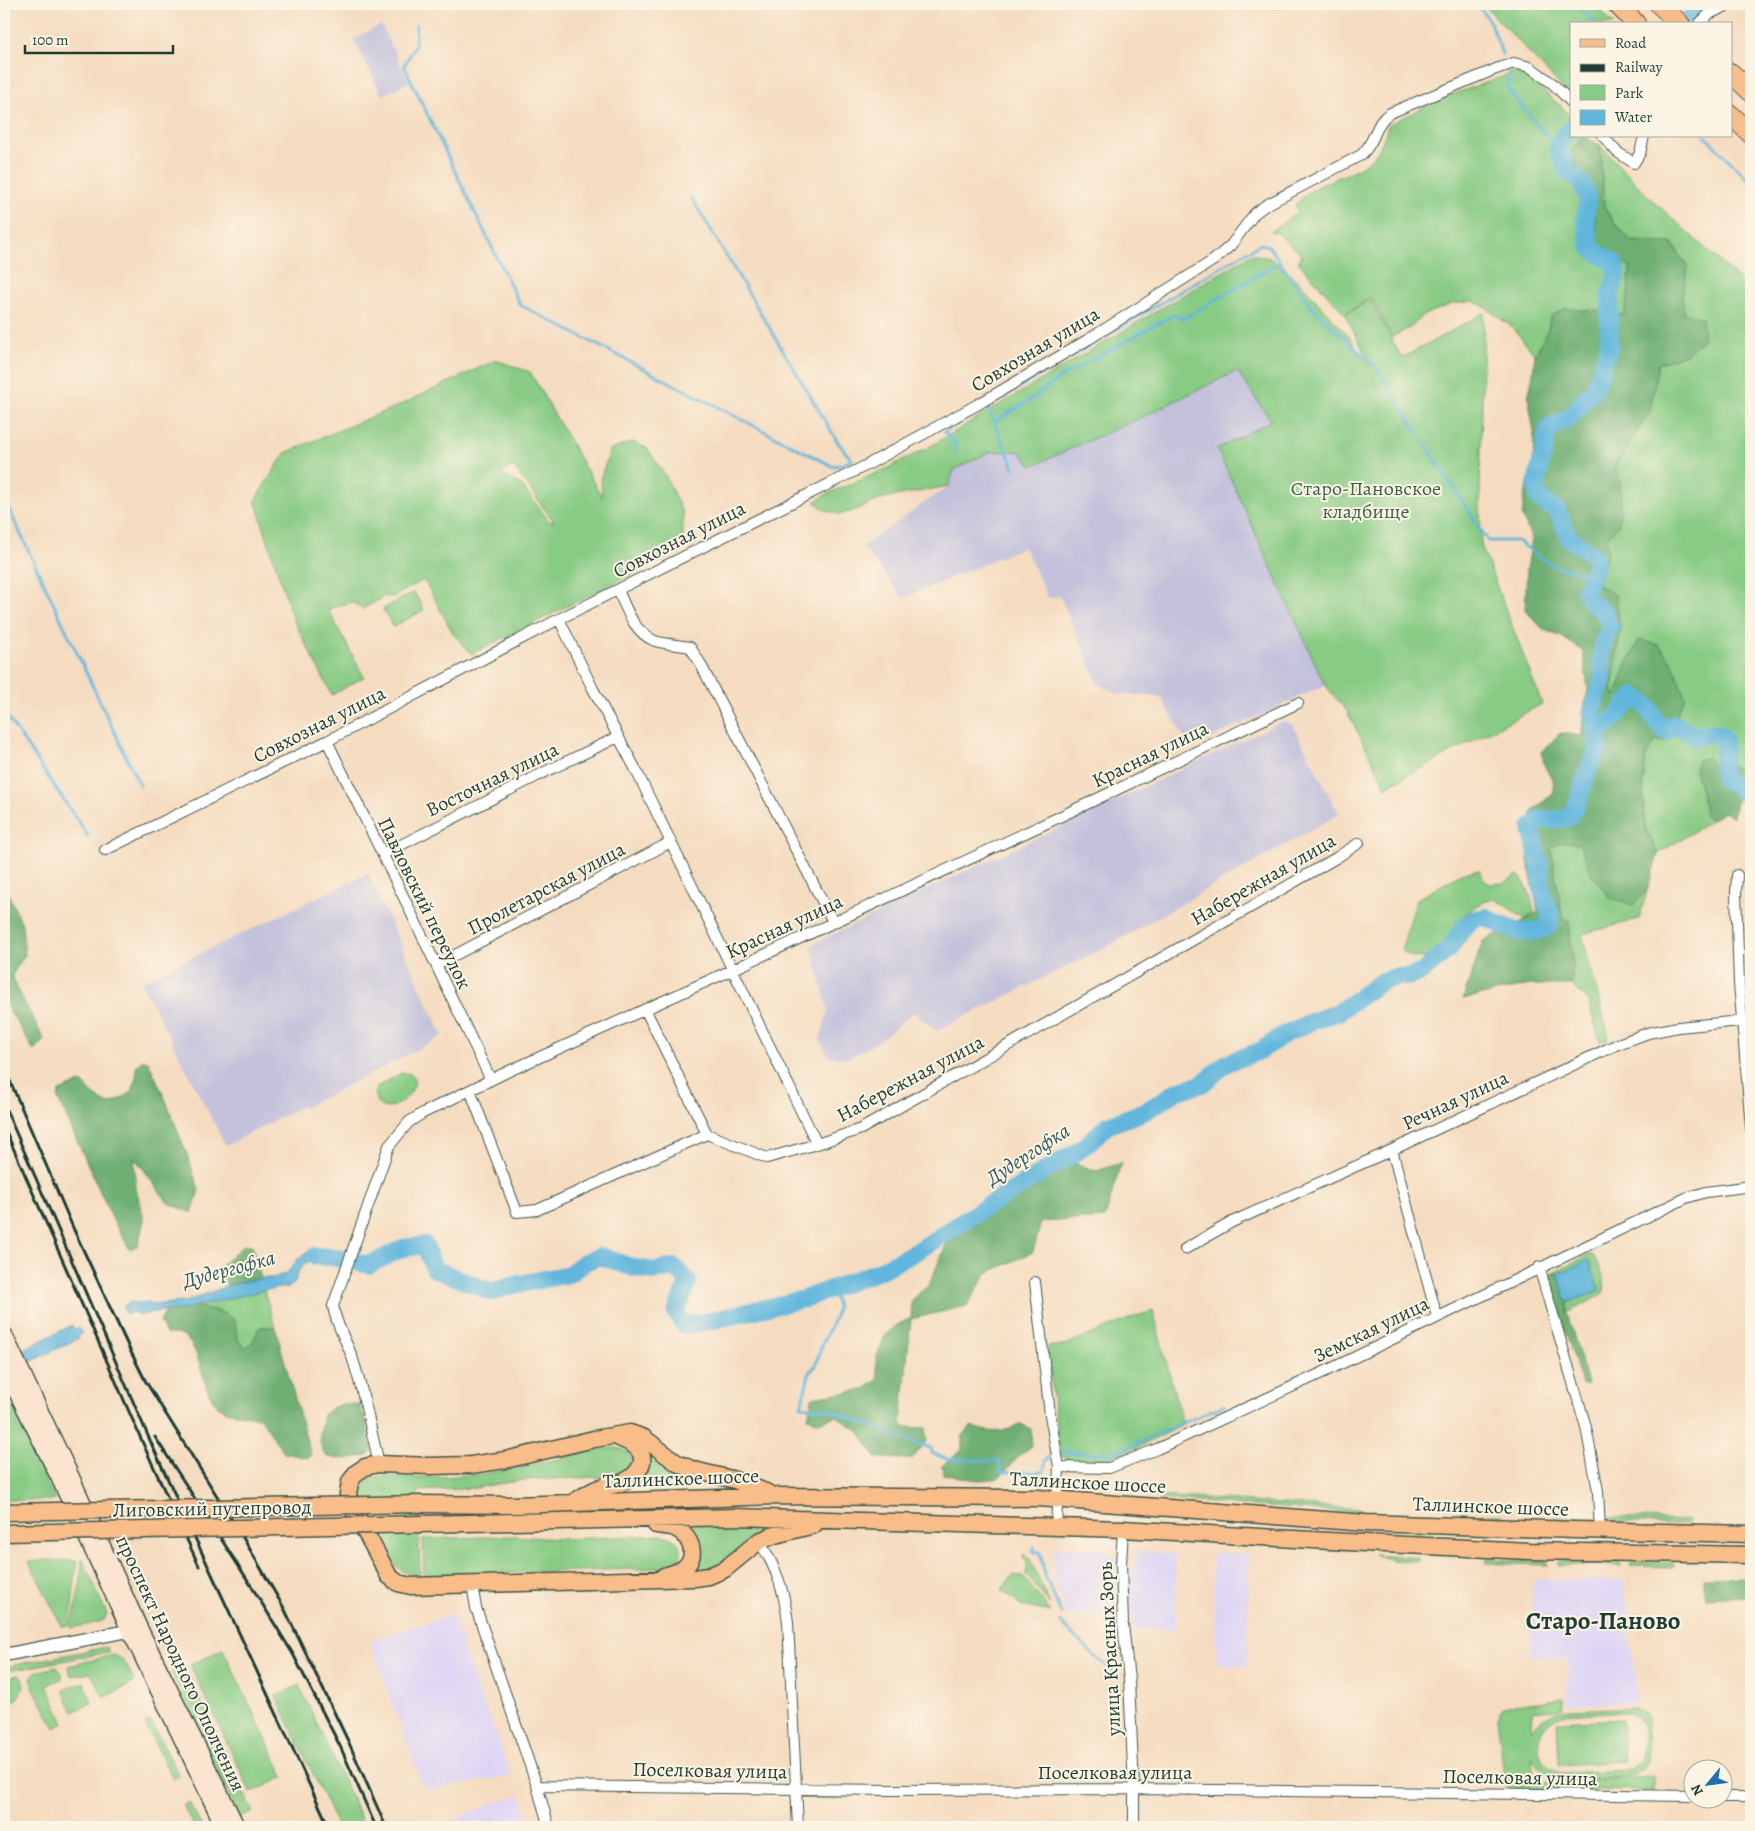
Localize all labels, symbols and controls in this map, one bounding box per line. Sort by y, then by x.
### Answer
scale bar [25,22,172,54]
legend [1570,22,1732,138]
text: 100 m [32,30,69,50]
text: Road [1615,33,1647,53]
text: Railway [1615,57,1663,77]
text: Park [1615,83,1644,103]
text: Water [1614,107,1652,127]
street label: Совхозная улица [966,300,1105,398]
park label: Старо-Пановское кладбище [1291,475,1441,525]
street label: Совхозная улица [608,494,751,584]
street label: Совхозная улица [248,679,391,769]
street label: Красная улица [1088,714,1214,794]
street label: Восточная улица [421,735,564,823]
street label: Павловский переулок [371,813,478,994]
street label: Набережная улица [1186,827,1341,932]
street label: Пролетарская улица [463,835,631,941]
street label: Красная улица [721,887,848,965]
street label: Набережная улица [832,1028,989,1129]
street label: Речная улица [1398,1064,1513,1137]
water label: Дудергофка [979,1116,1075,1193]
water label: Дудергофка [178,1243,279,1295]
street label: Земская улица [1309,1289,1434,1369]
street label: Таллинское шоссе [602,1462,760,1495]
street label: Таллинское шоссе [1009,1465,1167,1500]
street label: Таллинское шоссе [1412,1490,1570,1523]
street label: Лиговский путепровод [112,1493,312,1524]
street label: проспект Народного Ополчения [109,1531,252,1796]
street label: улица Красных Зорь [1091,1561,1128,1738]
district label: Старо-Паново [1526,1604,1680,1638]
street label: Поселковая улица [632,1756,788,1785]
north arrow [1682,1758,1732,1808]
street label: Поселковая улица [1038,1759,1193,1786]
street label: Поселковая улица [1442,1763,1598,1792]
text: N [1686,1781,1708,1799]

